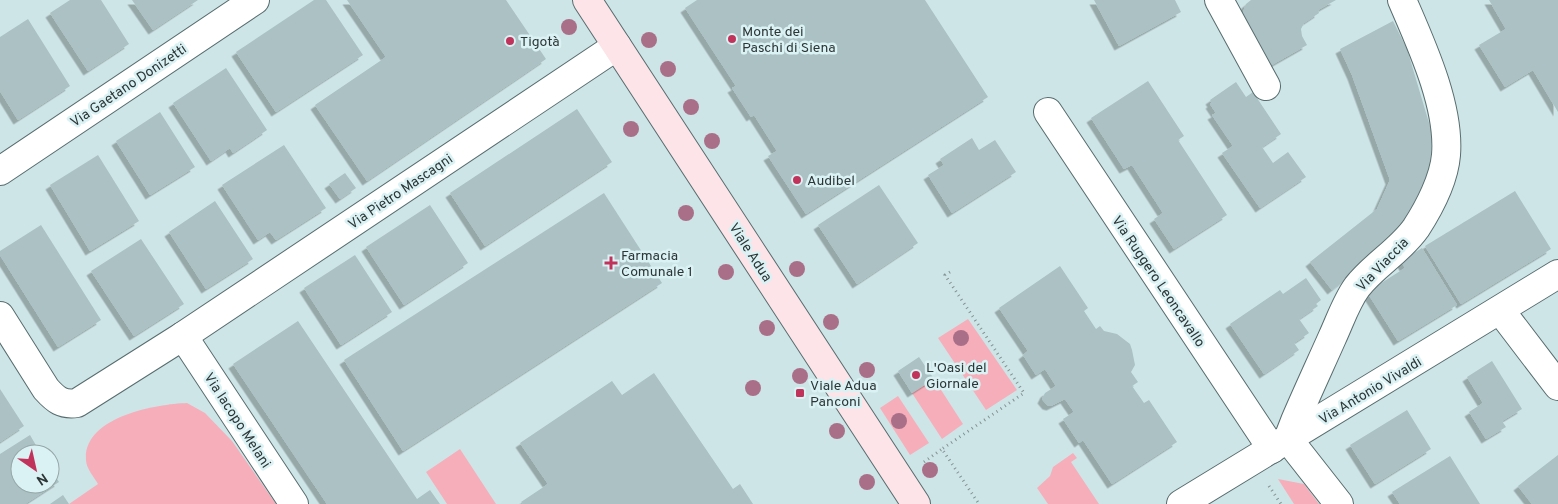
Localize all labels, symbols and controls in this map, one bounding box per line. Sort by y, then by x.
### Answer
place label: Monte dei Paschi di Siena [742,24,836,57]
marker: Monte dei Paschi di Siena [726,33,738,45]
place label: Tigotà [520,34,560,51]
marker: Tigotà [504,35,516,47]
street label: Via Gaetano Donizetti [68,41,190,131]
street label: Via Pietro Mascagni [345,151,456,234]
place label: Audibel [807,173,855,190]
marker: Audibel [791,174,803,186]
street label: Via Ruggero Leoncavallo [1107,213,1208,351]
street label: Viale Adua [724,220,775,285]
street label: Via Viaccia [1353,235,1413,295]
place label: Farmacia Comunale 1 [621,248,693,281]
marker: Farmacia Comunale 1 [605,257,617,269]
street label: Via Antonio Vivaldi [1316,354,1425,429]
place label: L'Oasi del Giornale [926,360,987,393]
marker: L'Oasi del Giornale [910,369,922,381]
street label: Via Iacopo Melani [200,370,274,472]
place label: Viale Adua Panconi [810,378,877,411]
marker: Viale Adua Panconi [794,387,806,399]
north arrow [10,444,60,494]
text: N [33,469,50,488]

